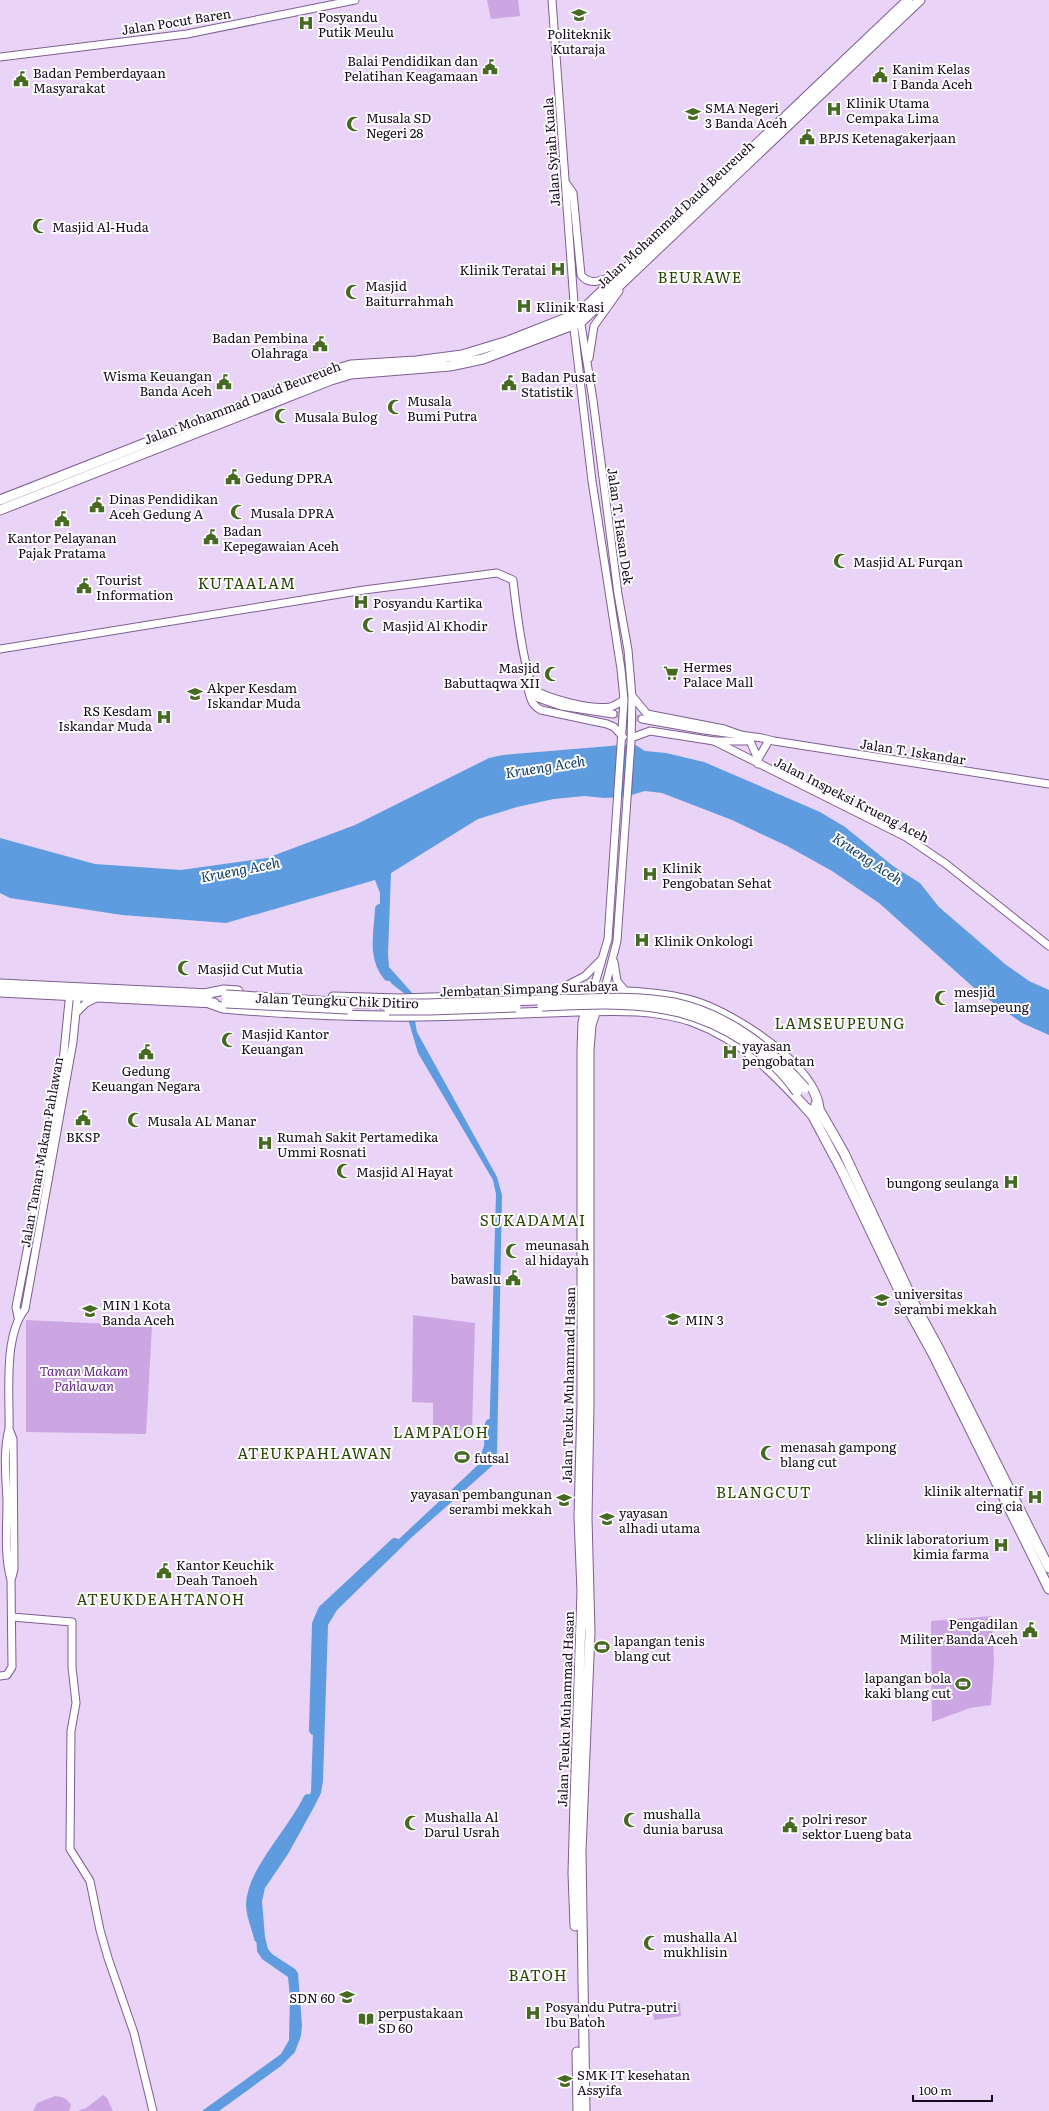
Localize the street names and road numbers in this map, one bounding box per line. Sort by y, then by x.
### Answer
street label: Jalan Pocut Baren [120,3,232,39]
street label: Jalan Syiah Kuala [538,97,564,207]
street label: Jalan Mohammad Daud Beureueh [592,135,758,292]
street label: Jalan Mohammad Daud Beureueh [141,355,344,448]
street label: Jalan T. Hasan Dek [603,466,639,587]
street label: Jalan T. Iskandar [859,733,968,769]
street label: Jalan Inspeksi Krueng Aceh [771,752,933,847]
street label: Jembatan Simpang Surabaya [440,975,618,1001]
street label: Jalan Teungku Chik Ditiro [255,988,419,1012]
street label: Jalan Taman Makam Pahlawan [15,1055,67,1249]
street label: Jalan Teuku Muhammad Hasan [557,1286,579,1483]
street label: Jalan Teuku Muhammad Hasan [552,1610,578,1807]

